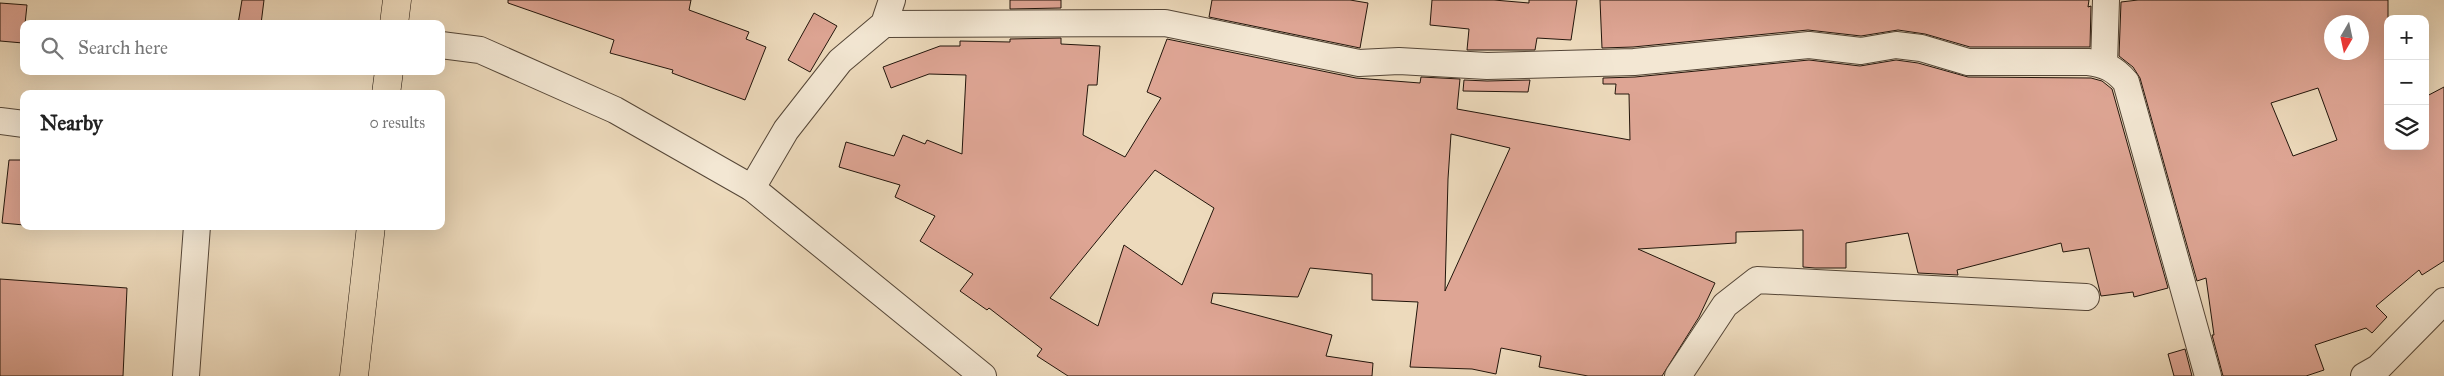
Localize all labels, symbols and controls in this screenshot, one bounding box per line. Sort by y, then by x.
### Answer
north arrow [2324,15,2369,60]
map controls [2384,15,2429,150]
button: + [2384,15,2429,60]
search box [20,20,445,75]
icon: search [38,34,66,62]
text: Search here [78,36,168,59]
button: − [2384,60,2429,105]
button: layers [2384,105,2429,150]
text: Nearby [40,110,103,136]
text: 0 results [370,113,425,132]

